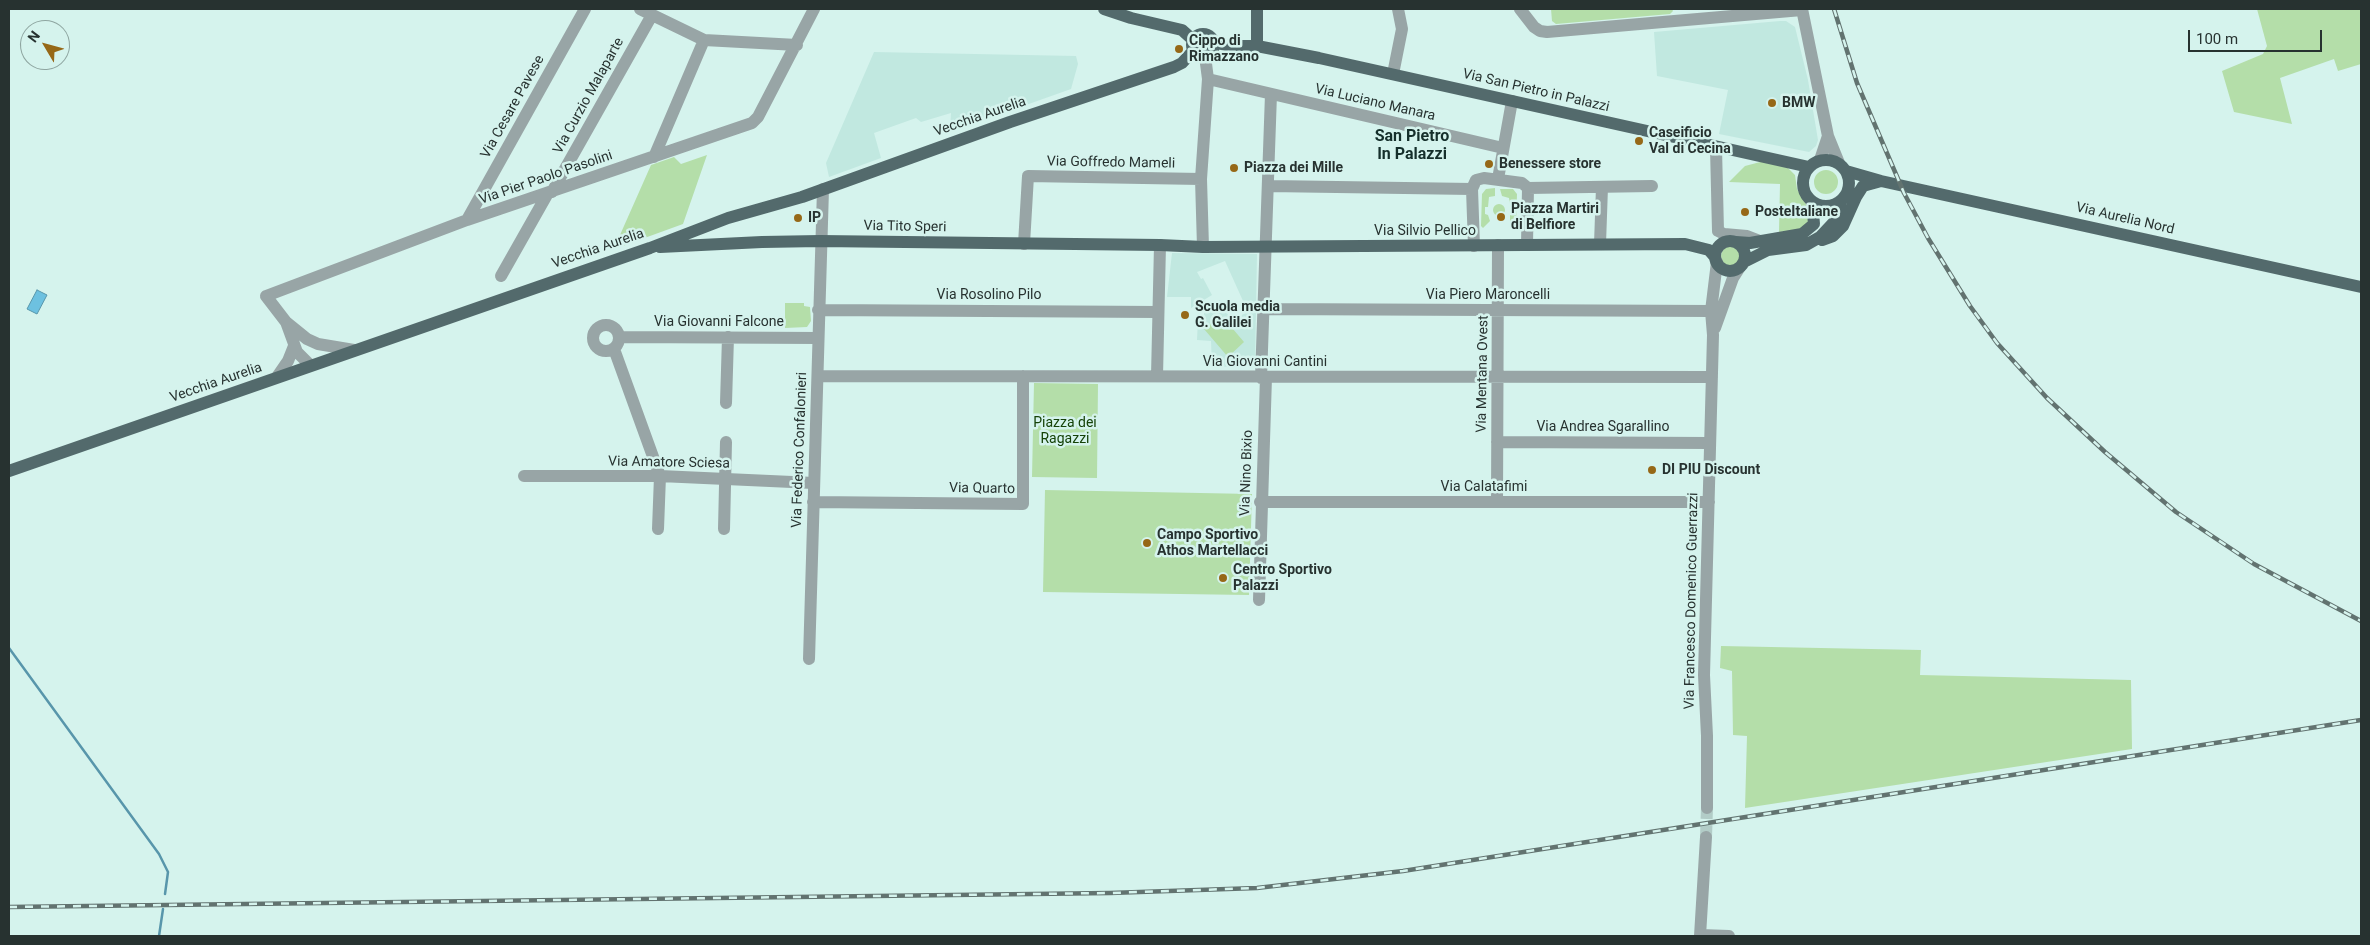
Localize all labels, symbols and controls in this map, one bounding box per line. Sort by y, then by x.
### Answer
north arrow [20,20,70,70]
scale bar [2190,20,2324,52]
text: N [24,28,43,45]
text: 100 m [2196,30,2238,48]
place label: Cippo di Rimazzano [1189,33,1259,65]
street label: Via Curzio Malaparte [550,35,628,157]
marker: Cippo di Rimazzano [1173,43,1185,55]
street label: Via Cesare Pavese [478,52,548,162]
street label: Via San Pietro in Palazzi [1461,66,1611,116]
street label: Via Luciano Manara [1313,81,1437,125]
street label: Vecchia Aurelia [932,93,1028,141]
place label: BMW [1782,95,1815,111]
marker: BMW [1766,97,1778,109]
place label: Caseificio Val di Cecina [1649,125,1731,158]
district label: San Pietro In Palazzi [1375,127,1449,165]
marker: Caseificio Val di Cecina [1633,135,1645,147]
street label: Via Pier Paolo Pasolini [477,147,615,209]
street label: Via Goffredo Mameli [1047,153,1175,173]
place label: Benessere store [1499,156,1601,172]
marker: Benessere store [1483,158,1495,170]
place label: Piazza dei Mille [1244,160,1343,176]
marker: Piazza dei Mille [1228,162,1240,174]
street label: Via Aurelia Nord [2074,200,2176,238]
place label: Piazza Martiri di Belfiore [1511,201,1599,233]
place label: PosteItaliane [1755,204,1838,220]
marker: PosteItaliane [1739,206,1751,218]
place label: IP [808,210,821,226]
marker: Piazza Martiri di Belfiore [1495,211,1507,223]
marker: IP [792,212,804,224]
street label: Via Tito Speri [863,218,947,236]
street label: Via Silvio Pellico [1374,223,1476,239]
street label: Vecchia Aurelia [550,225,646,273]
street label: Via Rosolino Pilo [937,287,1041,303]
street label: Via Piero Maroncelli [1426,287,1550,303]
place label: Scuola media G. Galilei [1195,299,1280,332]
marker: Scuola media G. Galilei [1179,309,1191,321]
street label: Via Giovanni Falcone [654,314,784,330]
street label: Via Mentana Ovest [1474,315,1492,433]
street label: Via Giovanni Cantini [1203,354,1327,370]
street label: Vecchia Aurelia [168,359,264,407]
street label: Via Federico Confalonieri [789,372,811,528]
park label: Piazza dei Ragazzi [1033,415,1097,448]
street label: Via Andrea Sgarallino [1536,419,1670,435]
street label: Via Nino Bixio [1237,430,1257,516]
street label: Via Amatore Sciesa [608,454,730,472]
place label: DI PIU Discount [1662,462,1760,478]
marker: DI PIU Discount [1646,464,1658,476]
street label: Via Calatafimi [1441,479,1527,495]
street label: Via Quarto [949,480,1015,498]
street label: Via Francesco Domenico Guerrazzi [1682,492,1702,710]
place label: Campo Sportivo Athos Martellacci [1157,527,1268,560]
marker: Campo Sportivo Athos Martellacci [1141,537,1153,549]
place label: Centro Sportivo Palazzi [1233,562,1332,594]
marker: Centro Sportivo Palazzi [1217,572,1229,584]

